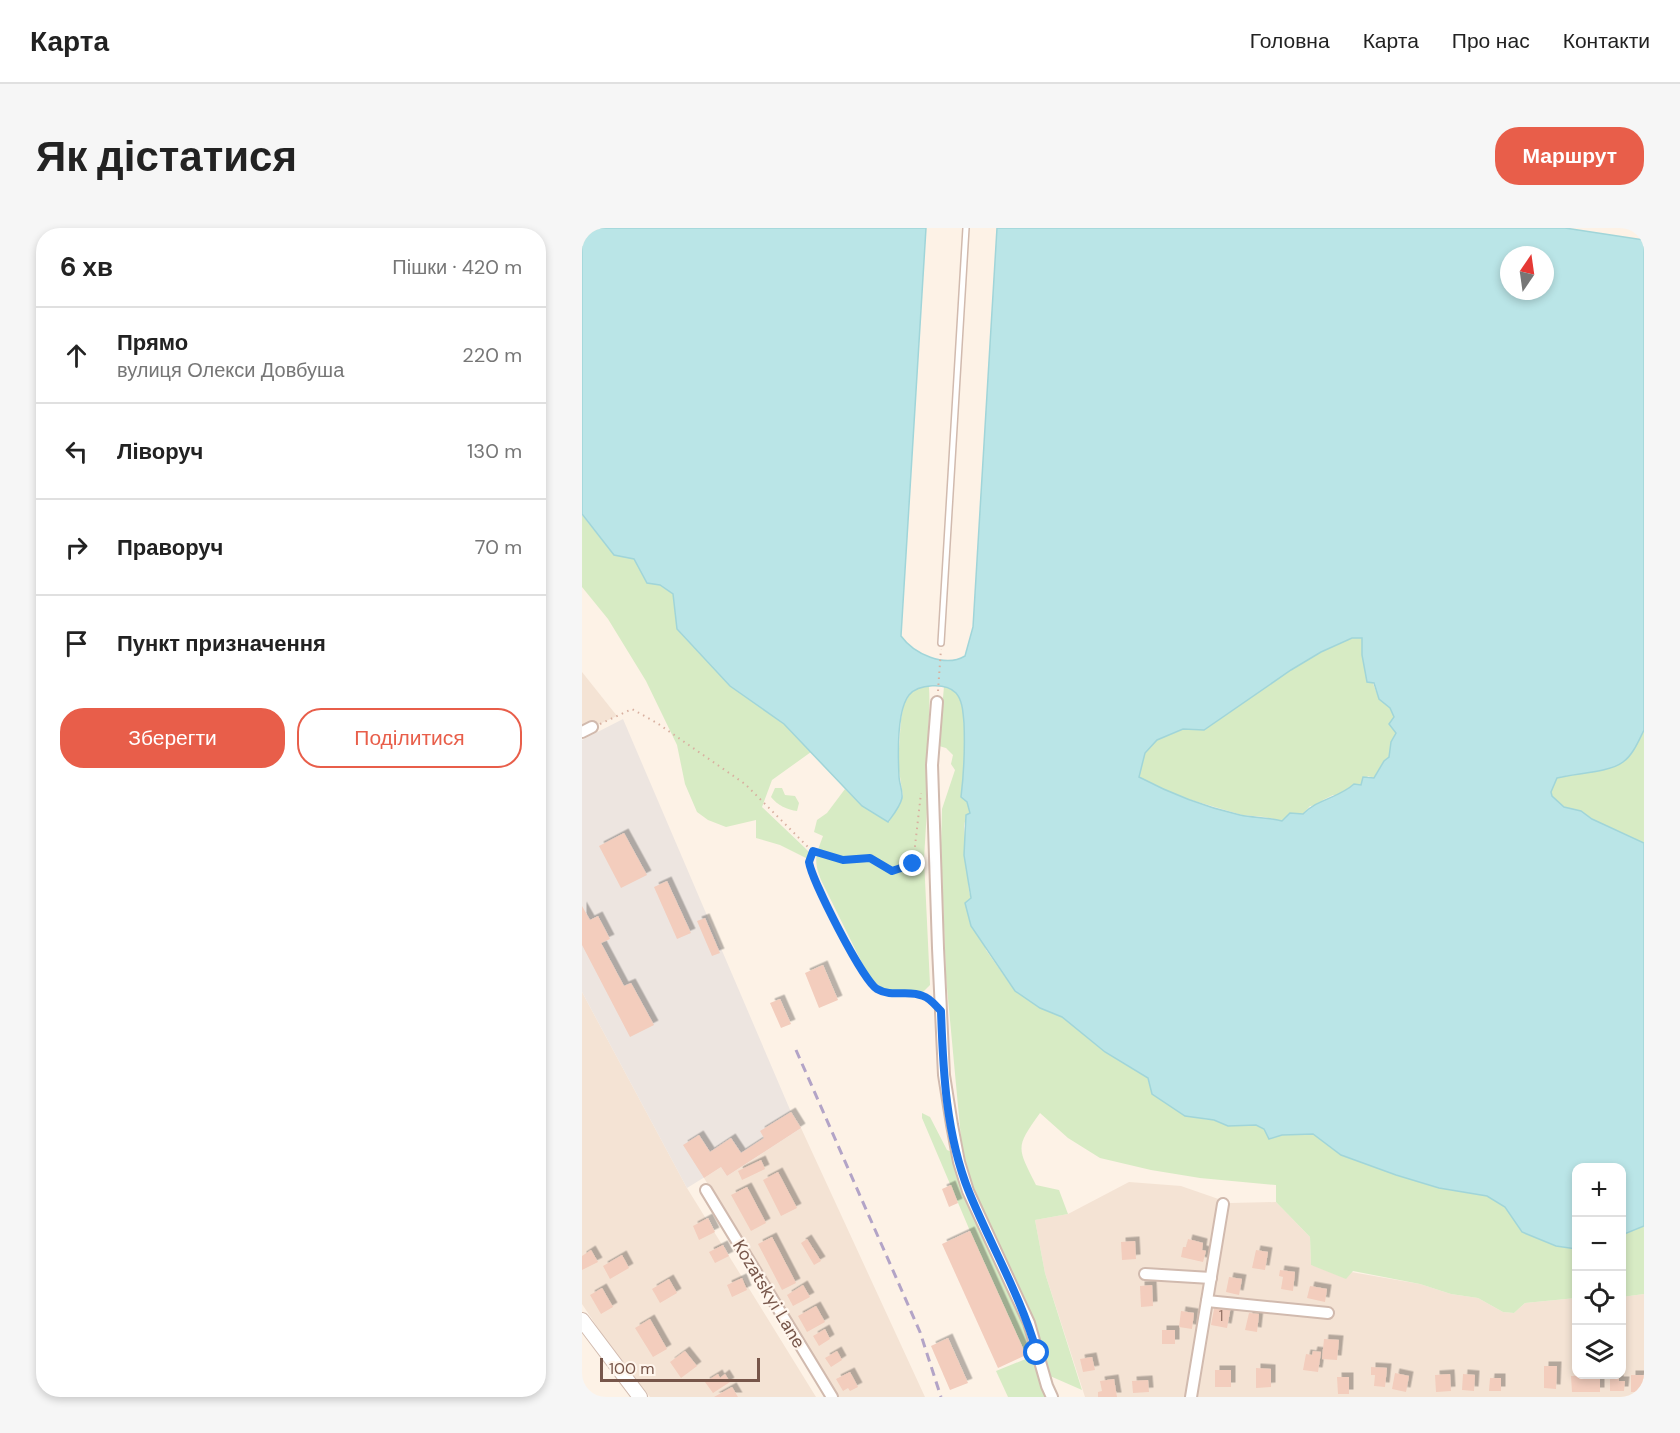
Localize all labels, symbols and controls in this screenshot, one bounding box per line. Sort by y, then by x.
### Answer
text: Карта [30,23,109,60]
text: Головна [1250,27,1330,55]
text: Карта [1363,27,1419,55]
text: Про нас [1452,27,1530,55]
text: Контакти [1563,27,1650,55]
button: Маршрут [1495,127,1644,185]
text: Як дістатися [36,129,297,184]
north arrow [1500,246,1554,300]
text: 6 хв [60,250,113,284]
text: Пішки · 420 m [392,254,522,280]
text: Прямо [117,328,188,357]
icon: ahead [60,339,93,372]
text: 220 m [462,342,522,368]
text: вулиця Олекси Довбуша [117,357,344,383]
icon: left [60,435,93,468]
text: Ліворуч [117,437,203,466]
text: 130 m [467,438,522,464]
icon: right [60,531,93,564]
text: Праворуч [117,533,223,562]
text: 70 m [475,534,522,560]
icon: arrive [60,627,93,660]
text: Пункт призначення [117,629,326,658]
button: Зберегти [60,708,285,768]
button: Поділитися [297,708,522,768]
route end [899,850,925,876]
map controls [1572,1163,1626,1379]
button: + [1572,1163,1626,1217]
button: − [1572,1217,1626,1271]
street label: Kozatskyi Lane [727,1235,811,1353]
button: locate [1572,1271,1626,1325]
house number: 1 [1219,1306,1223,1326]
button: layers [1572,1325,1626,1379]
route start [1023,1339,1049,1365]
scale bar [600,1355,760,1382]
text: 100 m [609,1358,654,1379]

